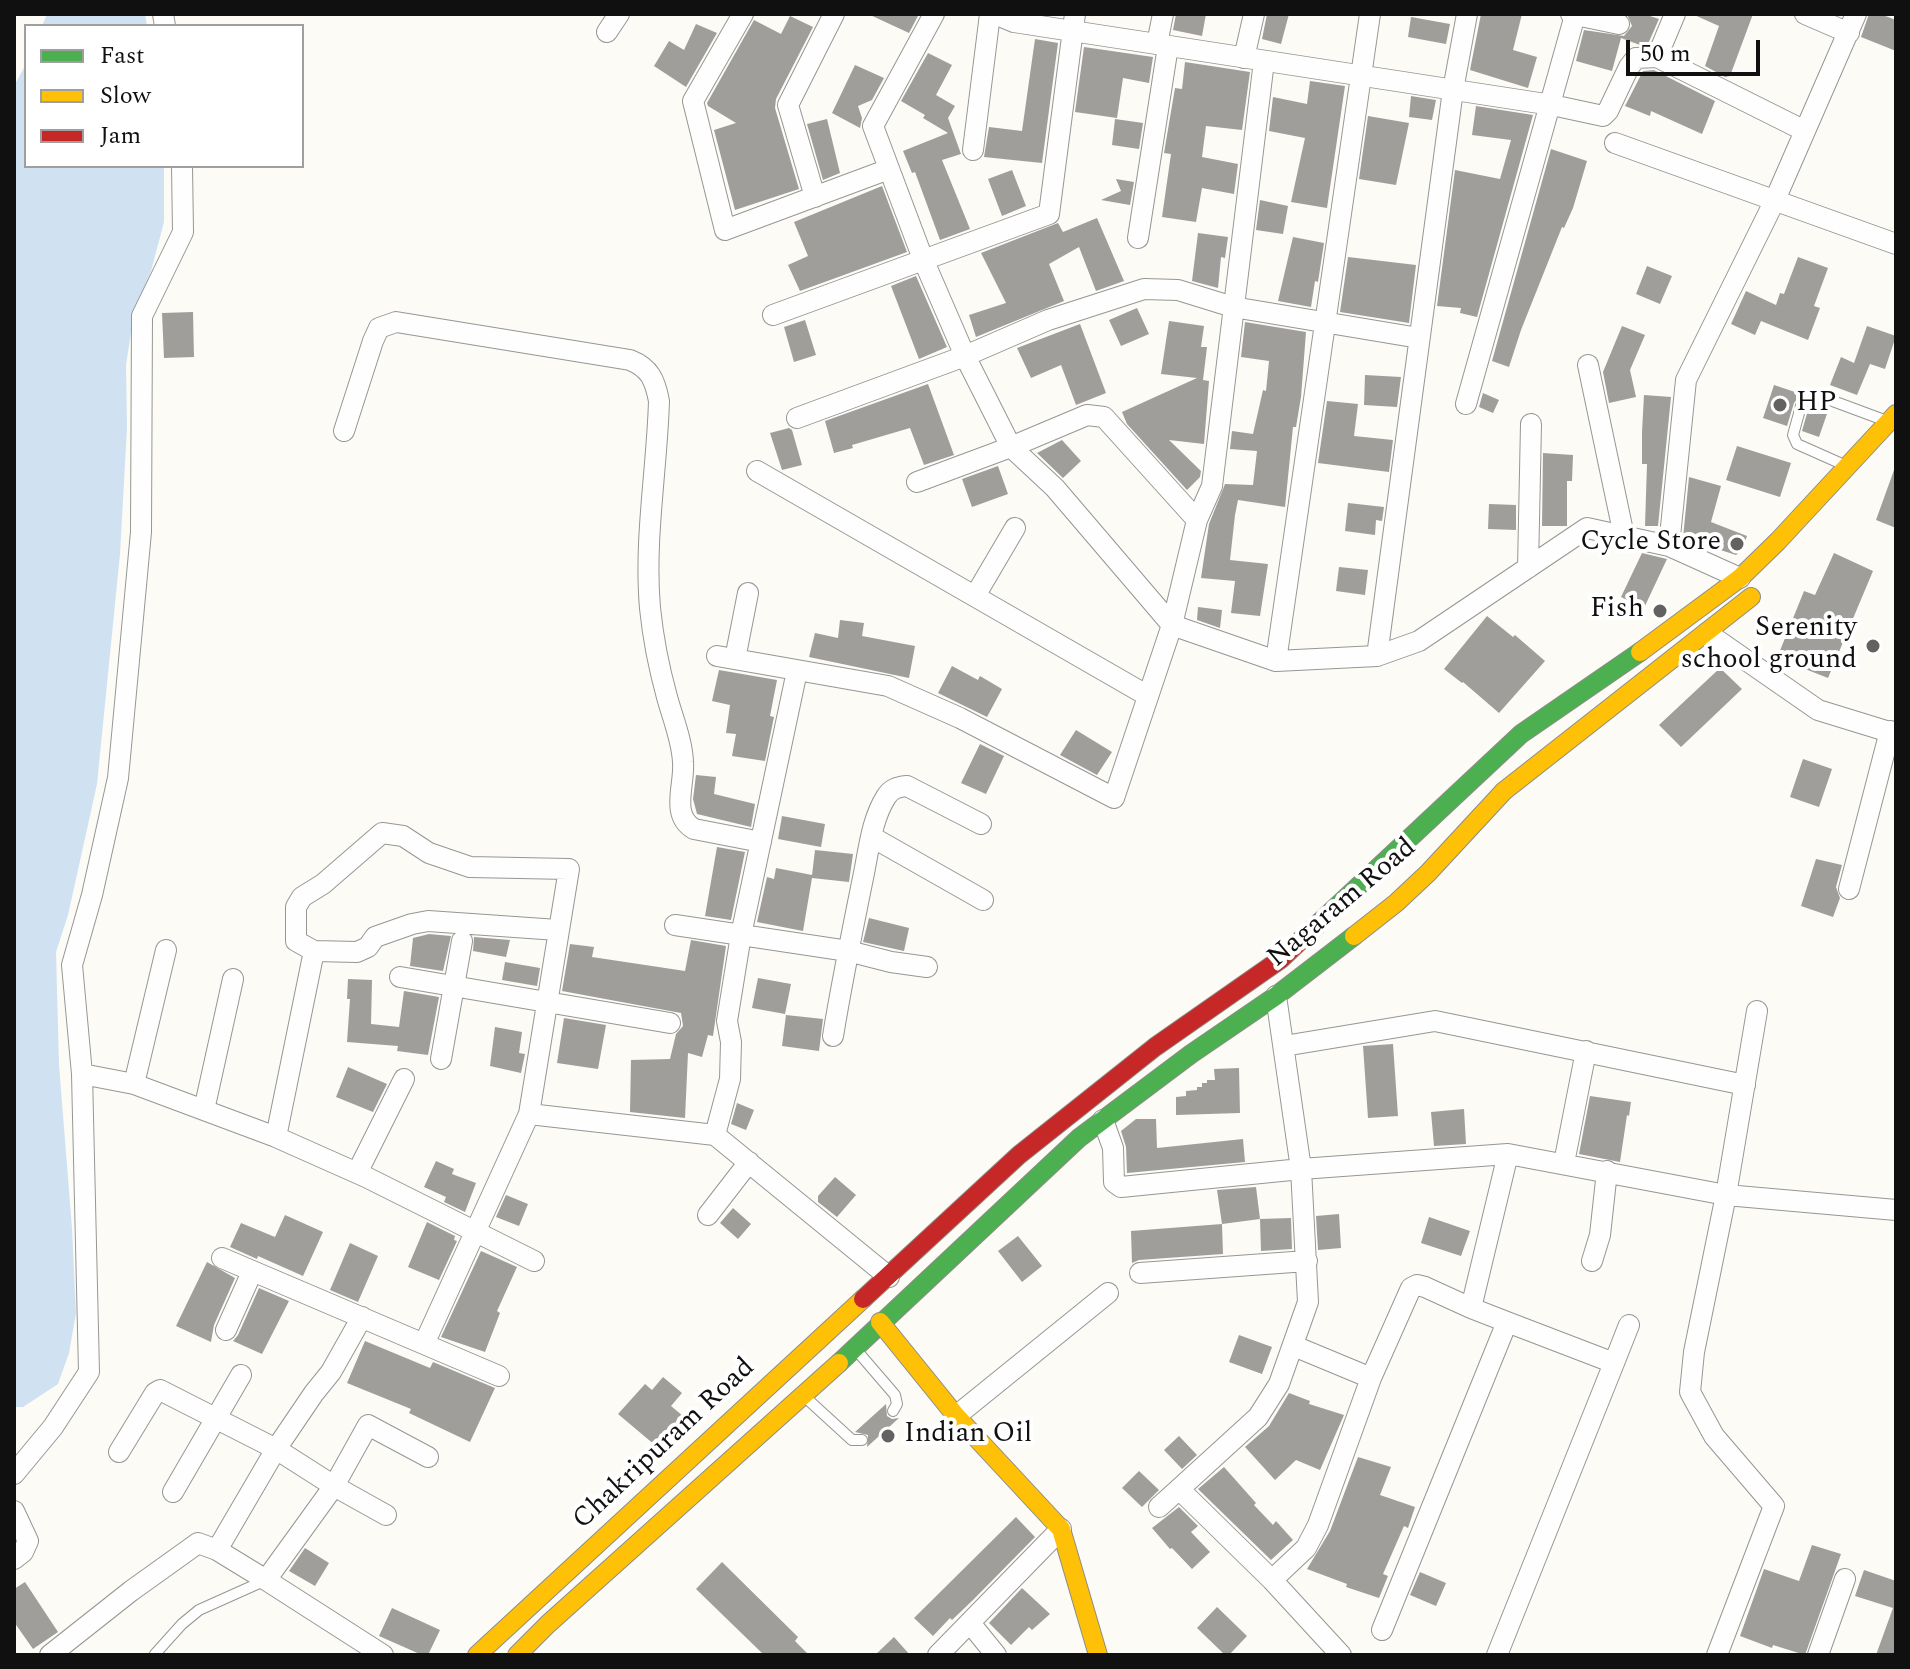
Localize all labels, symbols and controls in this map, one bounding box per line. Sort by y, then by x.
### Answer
legend [24,24,304,168]
scale bar [1630,24,1764,74]
text: 50 m [1640,36,1691,72]
text: Fast [100,38,145,74]
text: Slow [100,78,151,114]
text: Jam [100,118,141,154]
place label: HP [1796,388,1837,422]
marker: HP [1771,396,1789,414]
place label: Cycle Store [1580,527,1721,561]
marker: Cycle Store [1728,535,1746,553]
place label: Fish [1590,594,1644,628]
marker: Fish [1651,602,1669,620]
place label: Serenity school ground [1681,613,1857,679]
marker: Serenity school ground [1864,637,1882,655]
street label: Nagaram Road [1262,832,1424,976]
street label: Chakripuram Road [567,1352,763,1538]
place label: Indian Oil [904,1419,1032,1453]
marker: Indian Oil [879,1427,897,1445]

